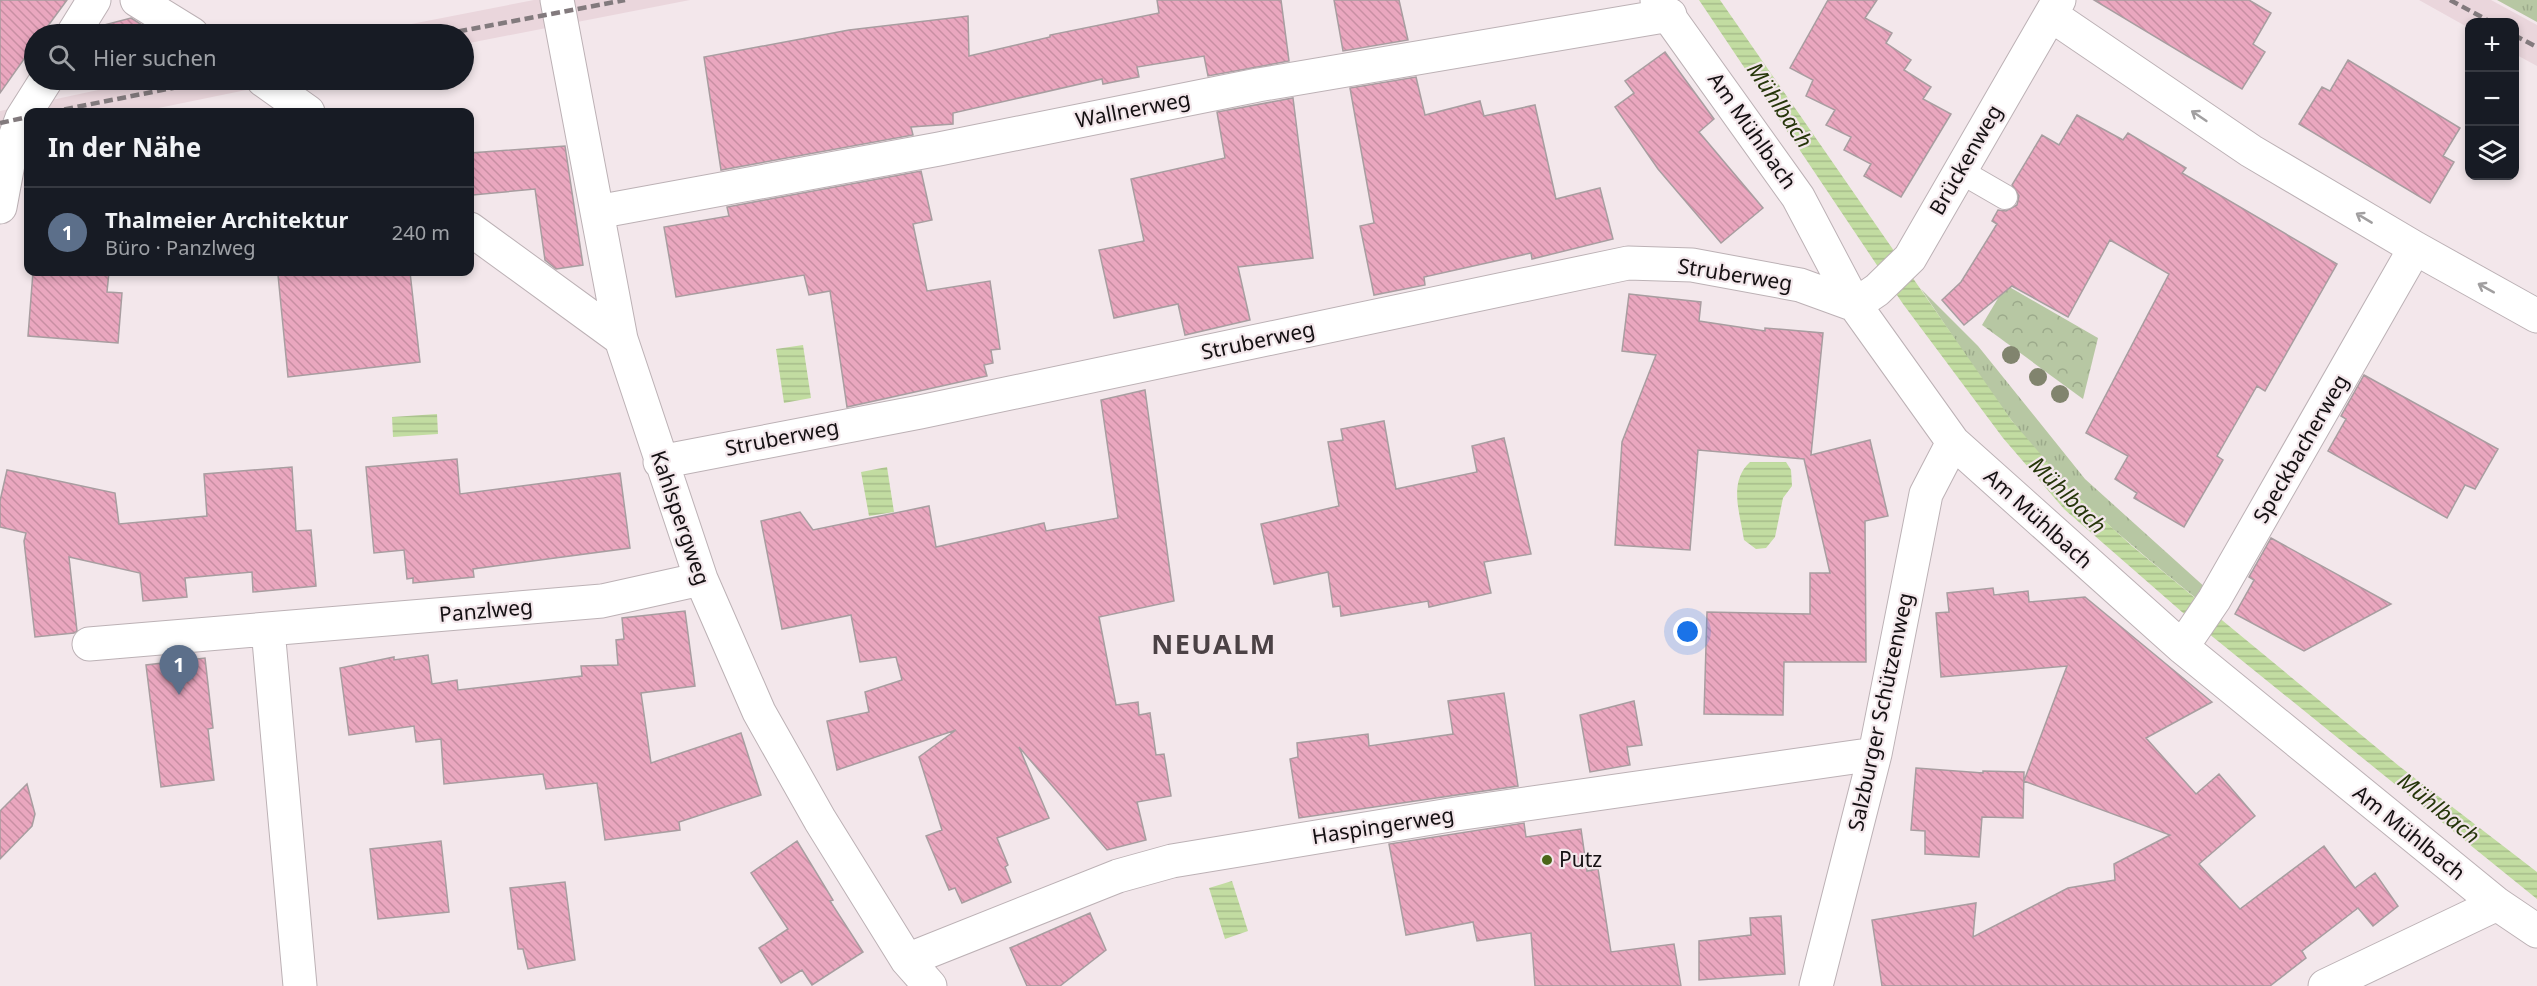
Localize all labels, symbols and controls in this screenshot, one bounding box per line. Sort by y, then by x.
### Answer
map controls [2465,18,2519,180]
button: + [2465,18,2519,72]
search box [24,24,474,90]
icon: search [45,41,78,74]
text: Hier suchen [93,42,217,72]
water label: Mühlbach [1741,56,1821,153]
street label: Am Mühlbach [1702,66,1803,194]
button: − [2465,72,2519,126]
street label: Wallnerweg [1073,84,1193,134]
street label: Brückenweg [1922,99,2008,220]
one-way arrow [2191,110,2207,122]
button: layers [2465,126,2519,180]
text: In der Nähe [48,129,201,165]
text: Thalmeier Architektur [105,204,348,234]
one-way arrow [2356,212,2373,224]
text: 1 [62,219,73,246]
text: 240 m [392,219,450,246]
text: Büro · Panzlweg [105,234,256,261]
street label: Struberweg [1676,251,1794,297]
one-way arrow [2478,282,2495,294]
street label: Struberweg [1198,314,1317,366]
street label: Speckbacherweg [2246,369,2354,528]
street label: Struberweg [722,412,841,462]
street label: Kahlspergweg [645,447,717,589]
water label: Mühlbach [2024,449,2114,539]
street label: Am Mühlbach [1979,462,2099,574]
street label: Salzburger Schützenweg [1841,590,1919,834]
street label: Panzlweg [438,592,534,628]
your location [1673,617,1702,646]
district label: NEUALM [1151,625,1277,662]
pin: 1 [160,646,198,695]
water label: Mühlbach [2392,765,2487,850]
street label: Am Mühlbach [2348,778,2472,886]
street label: Haspingerweg [1310,800,1456,850]
place label: Putz [1559,845,1602,873]
marker: Putz [1540,853,1554,867]

